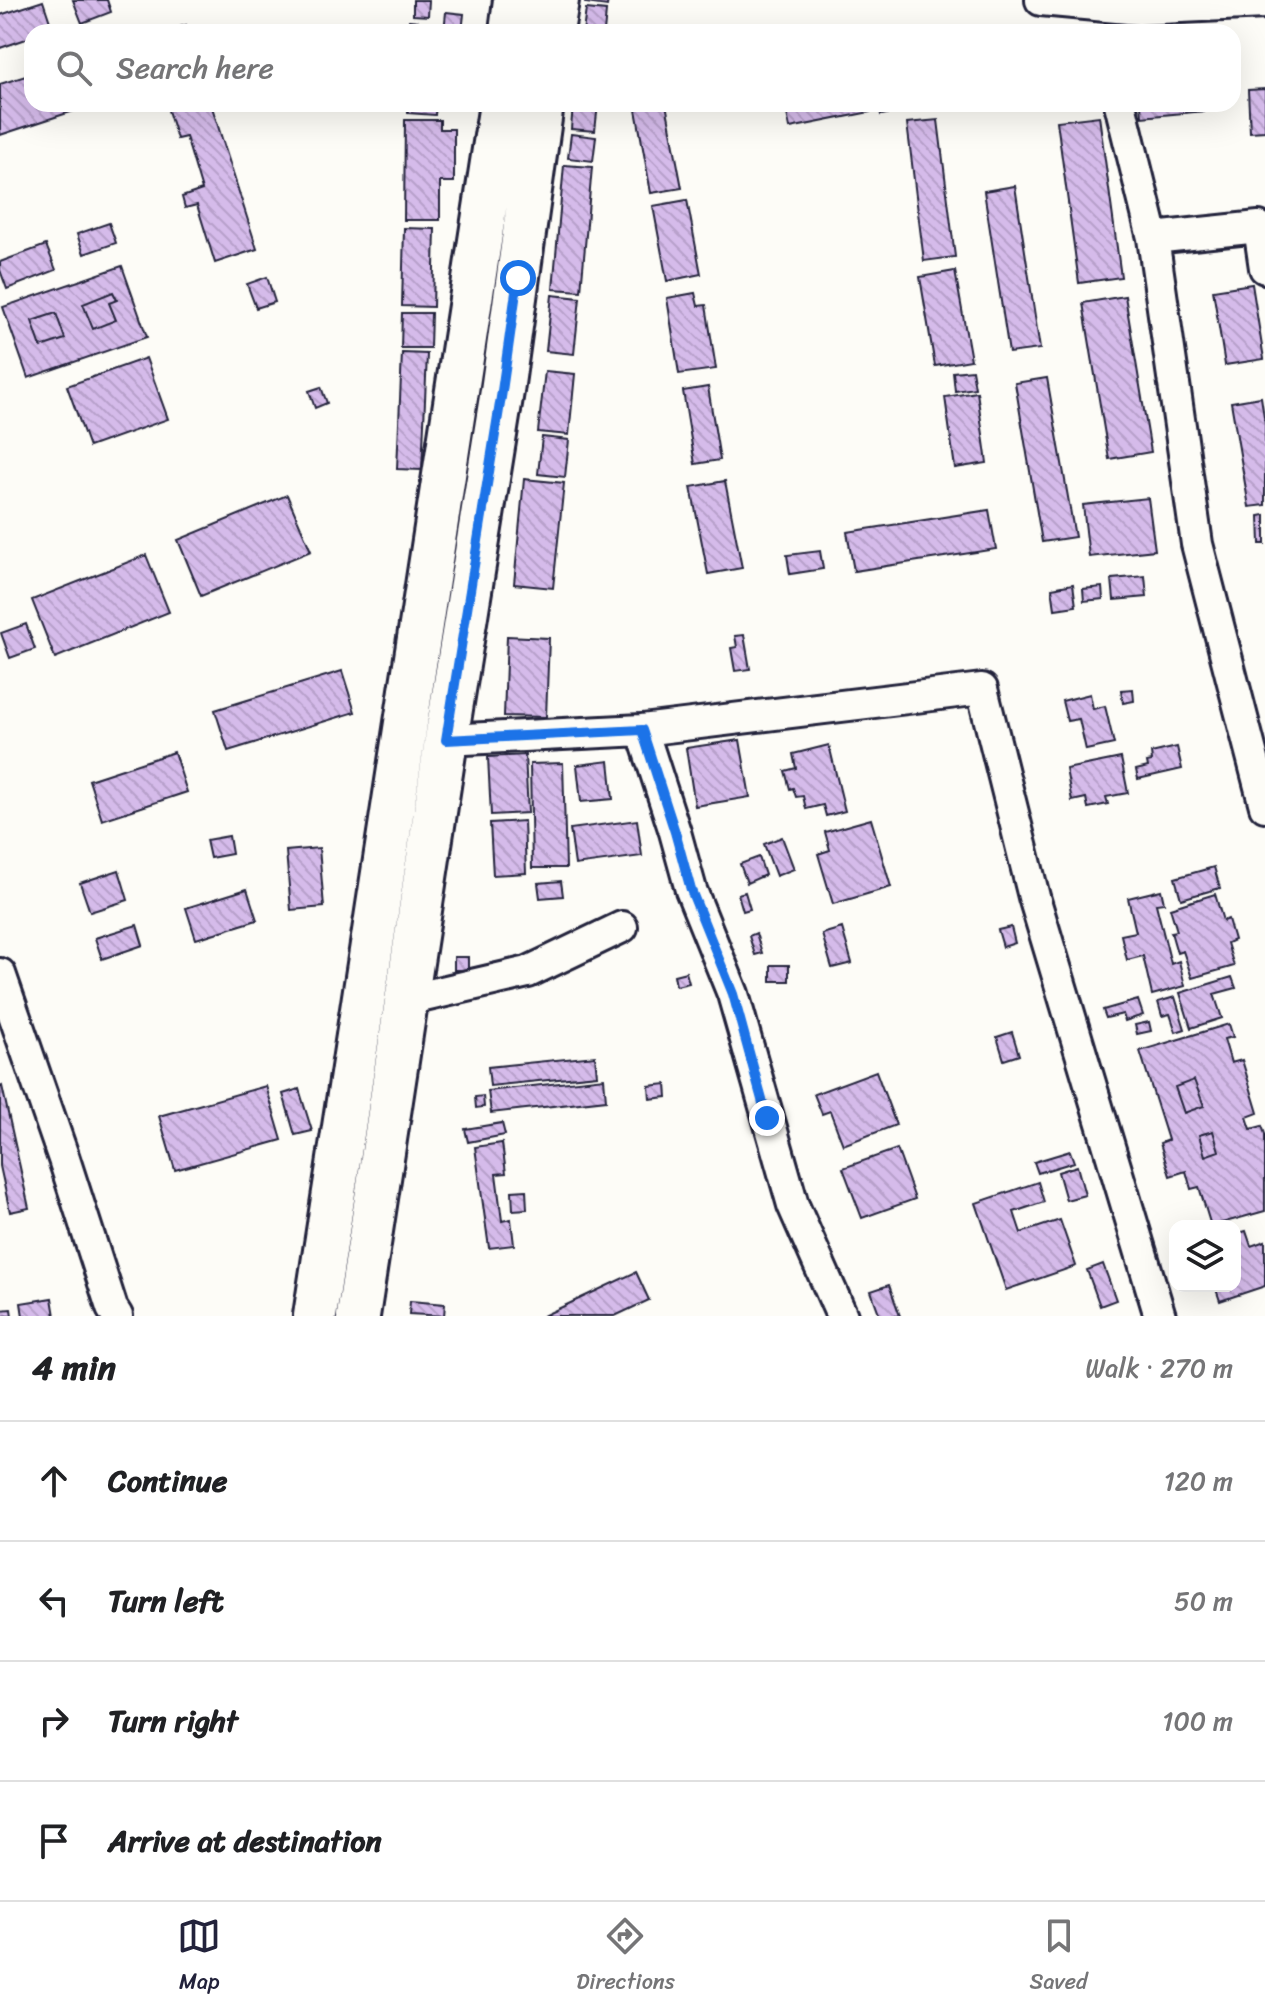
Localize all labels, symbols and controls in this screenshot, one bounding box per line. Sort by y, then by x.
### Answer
search box [24,24,1241,112]
text: Search here [116,41,274,95]
icon: search [52,46,96,90]
route start [500,260,536,296]
route end [749,1100,785,1136]
map controls [1169,1220,1241,1292]
button: layers [1169,1220,1241,1292]
text: 4 min [32,1338,116,1398]
text: Walk · 270 m [1085,1345,1233,1391]
text: Continue [108,1454,227,1508]
text: 120 m [1164,1458,1233,1504]
icon: ahead [32,1459,76,1503]
text: Turn left [108,1574,224,1628]
text: 50 m [1174,1578,1233,1624]
icon: left [32,1579,76,1623]
text: Turn right [108,1694,238,1748]
text: 100 m [1162,1698,1233,1744]
icon: right [32,1699,76,1743]
text: Arrive at destination [108,1814,382,1868]
icon: arrive [32,1819,76,1863]
tab: Map [177,1914,221,2001]
tab: Directions [576,1914,675,2001]
tab: Saved [1030,1914,1088,2001]

